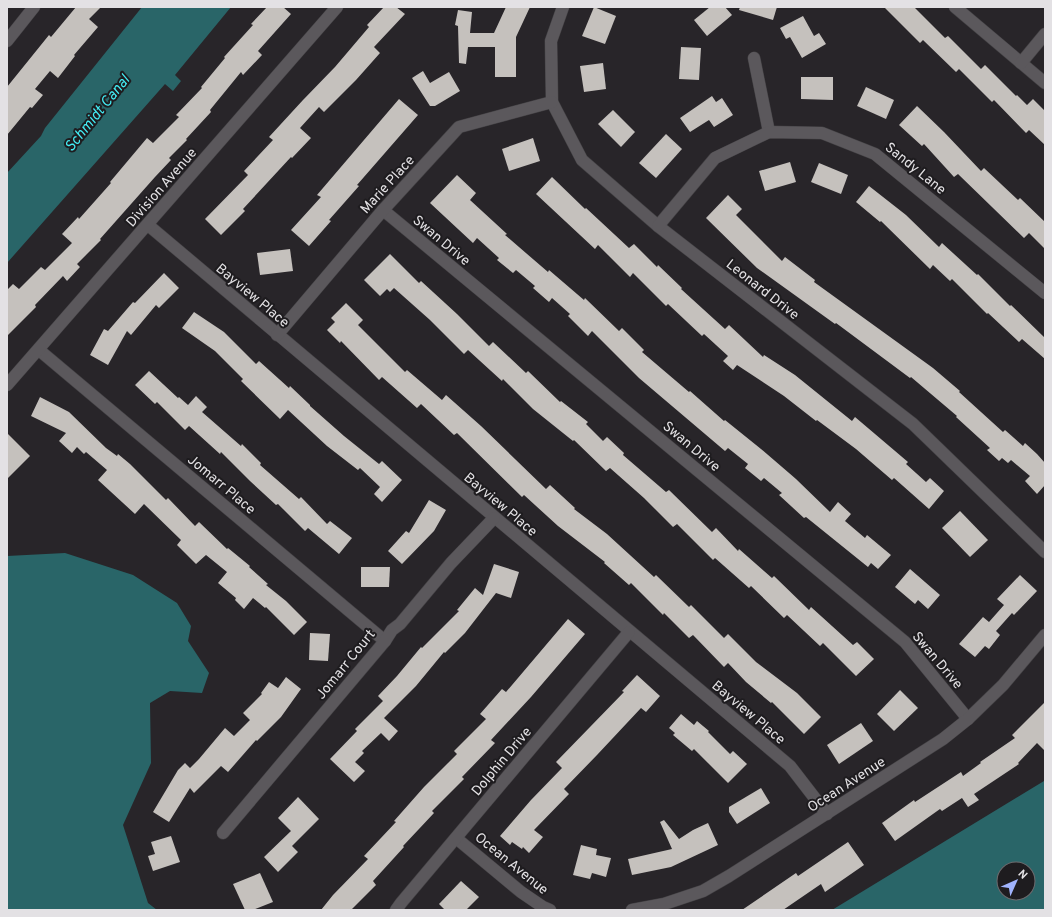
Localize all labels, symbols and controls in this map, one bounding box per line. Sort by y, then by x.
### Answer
water label: Schmidt Canal [61,71,136,156]
street label: Sandy Lane [881,139,949,199]
street label: Division Avenue [123,145,201,231]
street label: Marie Place [357,152,419,218]
street label: Swan Drive [409,212,473,270]
street label: Leonard Drive [722,256,802,324]
street label: Bayview Place [212,261,292,332]
street label: Swan Drive [659,418,723,476]
street label: Jomarr Place [184,452,259,519]
street label: Bayview Place [460,470,540,541]
street label: Jomarr Court [313,627,379,703]
street label: Swan Drive [908,629,966,693]
street label: Bayview Place [708,678,788,749]
street label: Dolphin Drive [468,724,536,800]
street label: Ocean Avenue [805,754,889,817]
street label: Ocean Avenue [471,829,551,899]
north arrow [996,861,1036,901]
text: N [1015,867,1030,882]

